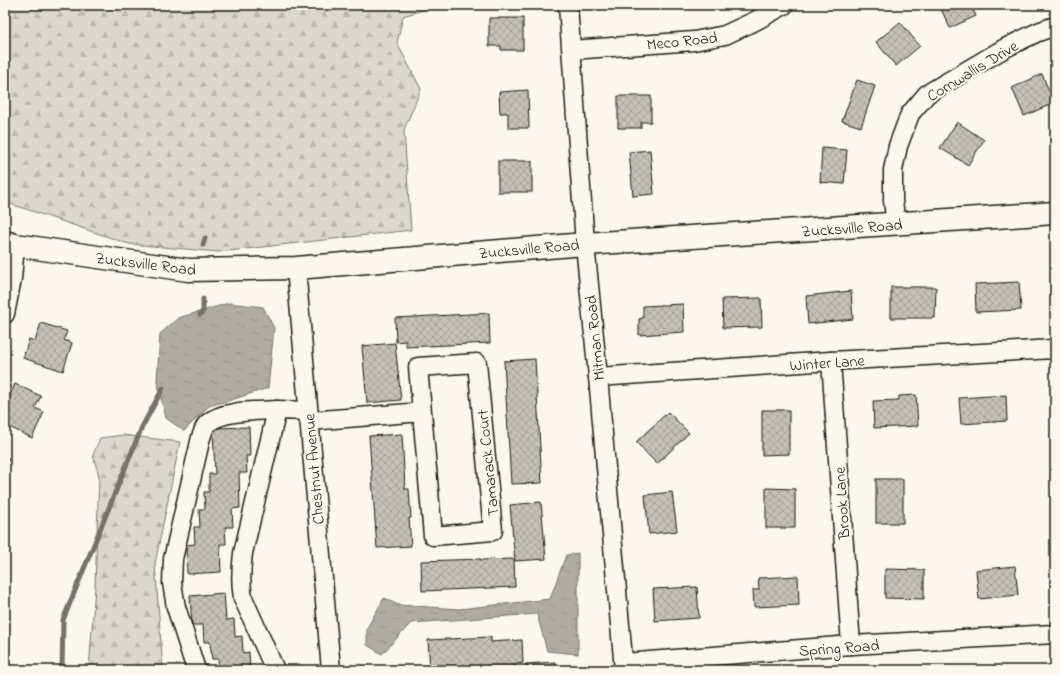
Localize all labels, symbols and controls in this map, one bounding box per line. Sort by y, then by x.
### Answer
street label: Meco Road [646,26,719,58]
street label: Cornwallis Drive [923,35,1024,109]
street label: Zucksville Road [801,214,903,244]
street label: Zucksville Road [478,234,580,266]
street label: Zucksville Road [94,247,197,283]
street label: Mitman Road [580,294,612,382]
street label: Winter Lane [789,349,866,379]
street label: Tamarack Court [471,408,507,517]
street label: Chestnut Avenue [298,412,332,525]
street label: Brook Lane [828,465,858,541]
street label: Spring Road [798,634,880,664]

